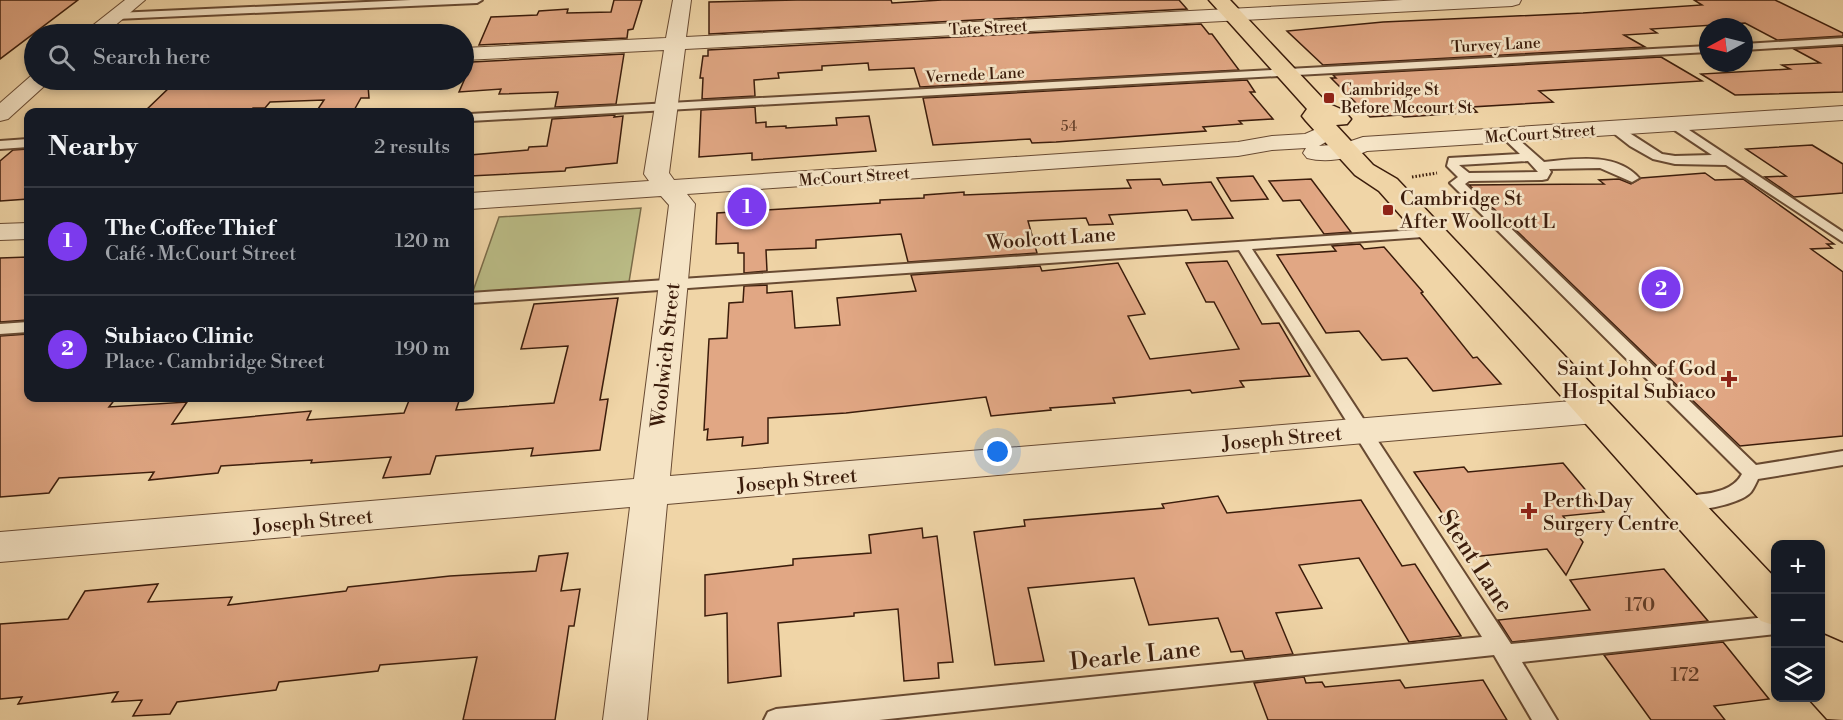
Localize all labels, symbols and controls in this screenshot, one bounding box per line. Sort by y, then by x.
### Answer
street label: Tate Street [948,16,1028,40]
north arrow [1699,18,1753,72]
search box [24,24,474,90]
street label: Turvey Lane [1451,33,1541,57]
icon: search [45,41,78,74]
text: Search here [93,44,210,71]
street label: Vernede Lane [924,62,1025,88]
place label: Cambridge St Before Mccourt St [1340,80,1473,118]
marker: Cambridge St Before Mccourt St [1322,91,1336,105]
house number: 54 [1061,118,1077,136]
street label: McCourt Street [1484,120,1597,148]
text: Nearby [48,131,138,163]
text: 2 results [374,135,450,160]
street label: McCourt Street [798,163,911,191]
pin: 1 [728,184,766,230]
place label: Cambridge St After Woollcott L [1399,187,1555,235]
marker: Cambridge St After Woollcott L [1381,203,1395,217]
text: The Coffee Thief [105,215,275,242]
street label: Woolcott Lane [984,222,1117,257]
text: 1 [63,229,72,254]
text: 120 m [395,229,450,254]
text: Café · McCourt Street [105,242,296,267]
pin: 2 [1642,266,1680,312]
street label: Woolwich Street [646,281,687,430]
text: Subiaco Clinic [105,323,254,350]
text: 2 [61,337,74,362]
text: 190 m [395,337,450,362]
text: Place · Cambridge Street [105,350,325,375]
place label: Saint John of God Hospital Subiaco [1557,357,1717,405]
marker: Saint John of God Hospital Subiaco [1720,370,1738,388]
street label: Joseph Street [1220,422,1343,457]
your location [983,437,1012,466]
street label: Joseph Street [735,464,858,499]
place label: Perth Day Surgery Centre [1543,489,1679,537]
marker: Perth Day Surgery Centre [1520,502,1538,520]
street label: Joseph Street [251,505,374,540]
street label: Stent Lane [1431,505,1519,619]
map controls [1771,540,1825,702]
button: + [1771,540,1825,594]
house number: 170 [1625,593,1655,618]
button: − [1771,594,1825,648]
street label: Dearle Lane [1068,634,1202,678]
button: layers [1771,648,1825,702]
house number: 172 [1671,663,1699,688]

